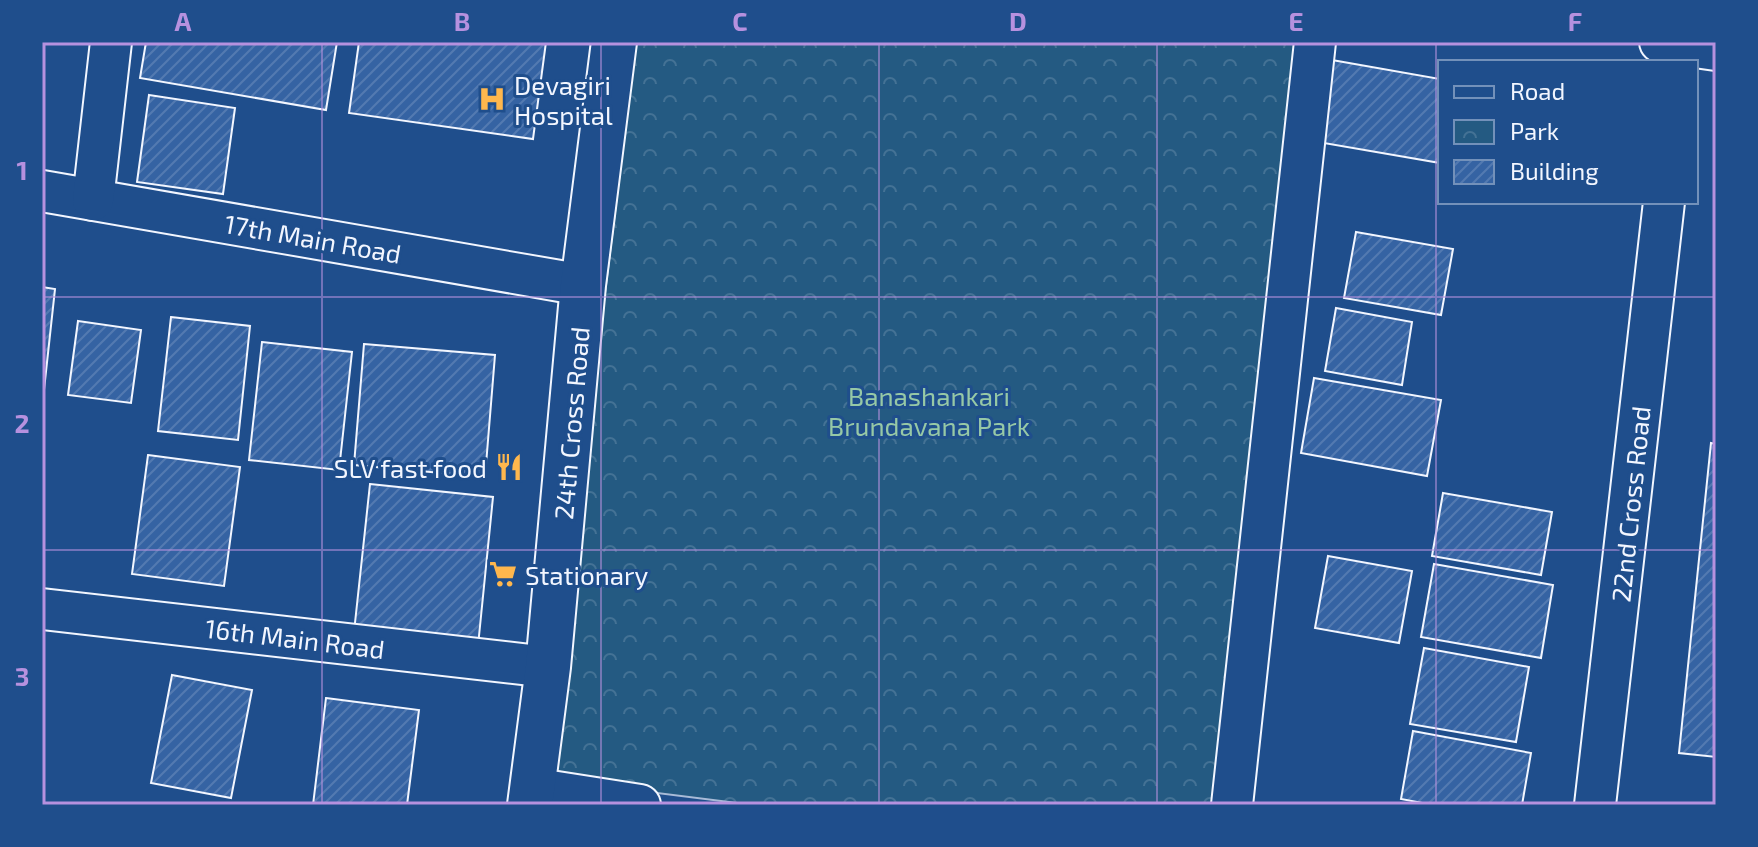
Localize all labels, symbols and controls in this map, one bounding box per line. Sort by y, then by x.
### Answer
text: A [175,5,192,36]
text: B [454,5,470,36]
text: C [732,5,748,36]
text: D [1009,5,1027,36]
text: E [1288,5,1304,36]
text: F [1568,5,1582,36]
legend [1438,60,1698,204]
place label: Devagiri Hospital [514,69,613,130]
text: Road [1510,76,1565,105]
hospital icon: Devagiri Hospital [477,84,507,114]
text: Park [1510,116,1559,145]
text: 1 [16,154,28,185]
text: Building [1510,156,1599,185]
street label: 17th Main Road [222,207,404,269]
street label: 24th Cross Road [547,325,595,521]
park label: Banashankari Brundavana Park [828,380,1030,441]
street label: 22nd Cross Road [1604,405,1656,603]
text: 2 [14,407,30,438]
place label: SLV fast food [334,452,487,483]
restaurant icon: SLV fast food [494,452,524,482]
supermarket icon: Stationary [488,559,518,589]
place label: Stationary [525,559,649,590]
street label: 16th Main Road [204,612,386,664]
text: 3 [15,660,29,691]

